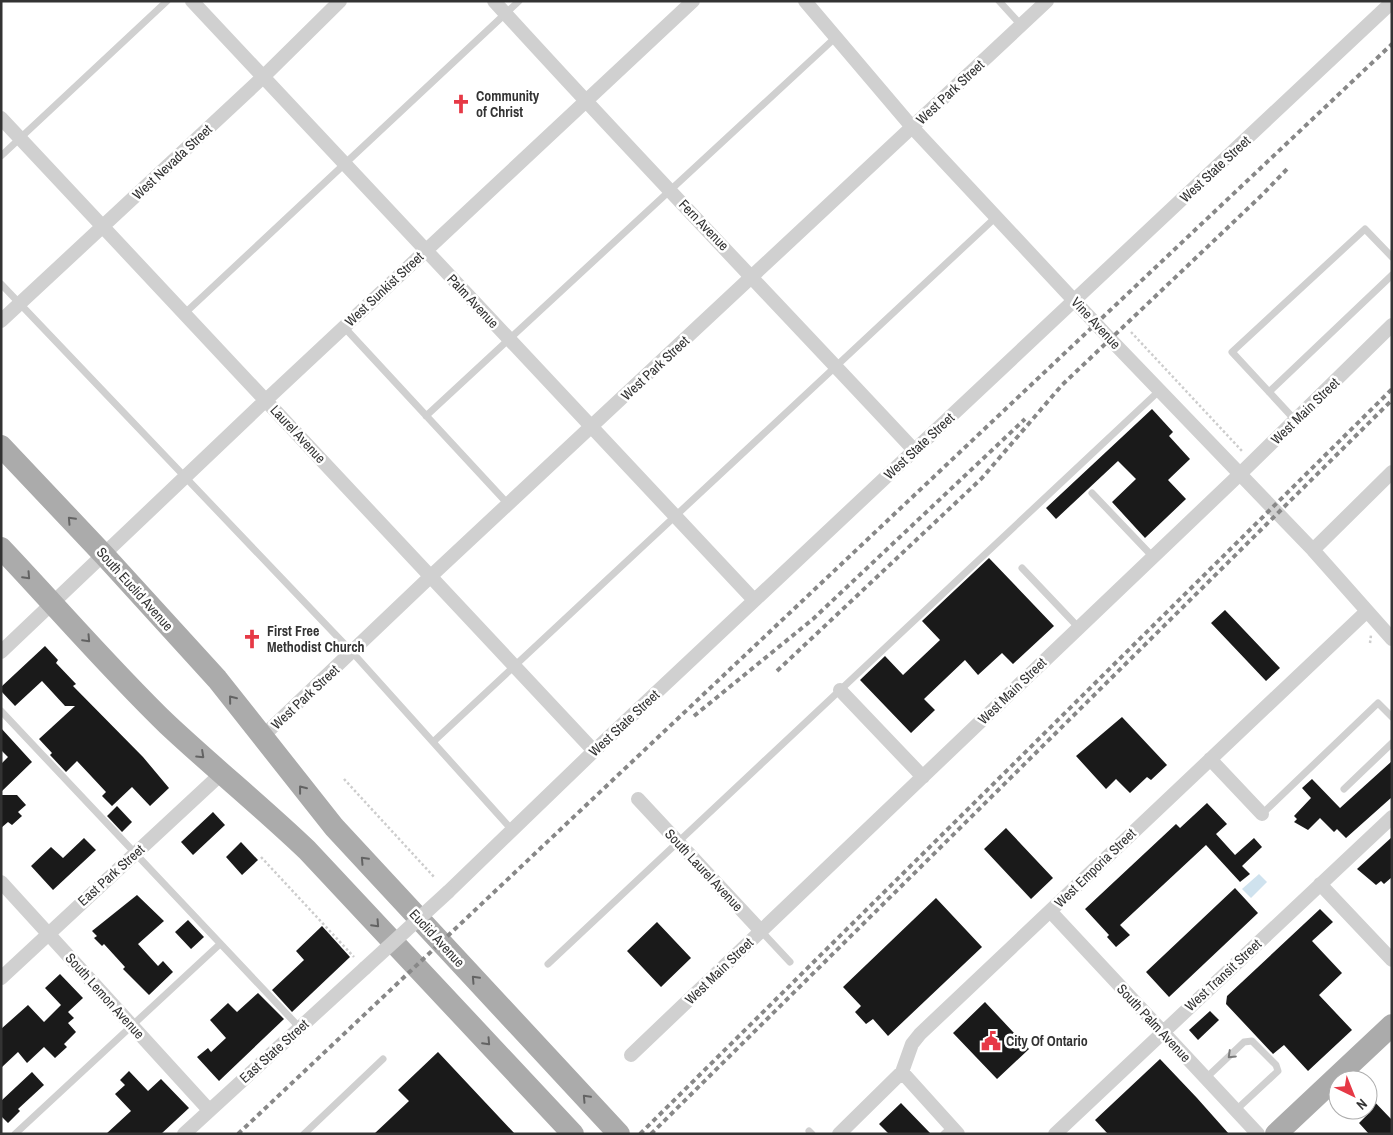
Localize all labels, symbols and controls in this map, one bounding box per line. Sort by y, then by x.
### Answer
street label: West Park Street [912,56,988,128]
place label: Community of Christ [476,87,540,121]
church icon: Community of Christ [450,93,472,115]
street label: West Nevada Street [128,120,216,204]
street label: West State Street [1176,132,1254,206]
street label: Fern Avenue [675,196,733,254]
street label: West Sunkist Street [341,248,427,330]
street label: Palm Avenue [443,270,503,332]
street label: Vine Avenue [1067,293,1125,353]
street label: West Park Street [617,332,693,404]
street label: West Main Street [1267,374,1343,448]
street label: Laurel Avenue [266,401,330,467]
street label: West State Street [880,409,958,483]
one-way arrow [68,516,77,525]
street label: South Euclid Avenue [93,543,177,635]
one-way arrow [21,570,30,579]
place label: First Free Methodist Church [267,622,365,656]
church icon: First Free Methodist Church [241,628,263,650]
one-way arrow [81,633,90,642]
street label: West Main Street [974,654,1050,728]
street label: West Park Street [267,661,343,733]
street label: West State Street [585,686,663,760]
one-way arrow [229,695,238,704]
one-way arrow [195,749,204,758]
one-way arrow [300,786,308,795]
street label: South Laurel Avenue [661,825,747,915]
street label: West Emporia Street [1050,825,1140,911]
street label: East Park Street [74,840,148,910]
one-way arrow [361,857,370,866]
street label: Euclid Avenue [405,905,469,971]
one-way arrow [370,918,379,927]
street label: West Main Street [681,934,757,1008]
street label: West Transit Street [1181,935,1265,1015]
street label: South Lemon Avenue [62,949,148,1043]
one-way arrow [472,976,481,985]
street label: South Palm Avenue [1113,980,1195,1066]
street label: East State Street [236,1015,312,1087]
public building icon: City Of Ontario [980,1030,1002,1052]
place label: City Of Ontario [1006,1032,1088,1050]
one-way arrow [481,1037,490,1046]
one-way arrow [1228,1049,1237,1058]
north arrow [1328,1070,1378,1120]
one-way arrow [583,1095,592,1104]
text: N [1353,1095,1371,1114]

